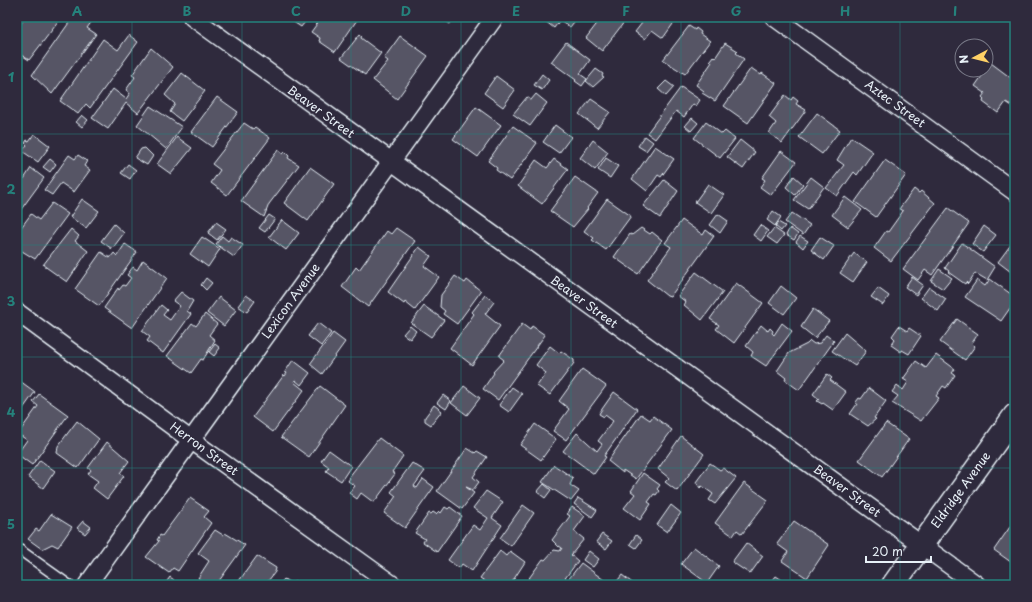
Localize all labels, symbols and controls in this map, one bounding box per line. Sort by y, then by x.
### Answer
text: A [72,1,82,20]
text: B [183,1,192,20]
text: C [291,1,301,20]
text: D [401,1,411,20]
text: E [512,1,520,20]
text: F [622,1,630,20]
text: G [731,1,741,20]
text: H [840,1,850,20]
text: I [953,1,957,20]
north arrow [954,38,994,78]
text: N [955,54,973,65]
text: 1 [8,67,14,86]
street label: Aztec Street [862,75,930,131]
street label: Beaver Street [284,81,359,142]
text: 2 [6,179,16,198]
street label: Lexicon Avenue [257,259,324,342]
street label: Beaver Street [547,271,622,332]
text: 3 [7,291,16,310]
text: 4 [7,402,16,421]
street label: Herron Street [167,417,243,479]
street label: Eldridge Avenue [926,447,994,531]
street label: Beaver Street [810,460,885,521]
text: 5 [7,514,15,533]
scale bar [866,538,931,564]
text: 20 m [872,542,903,560]

